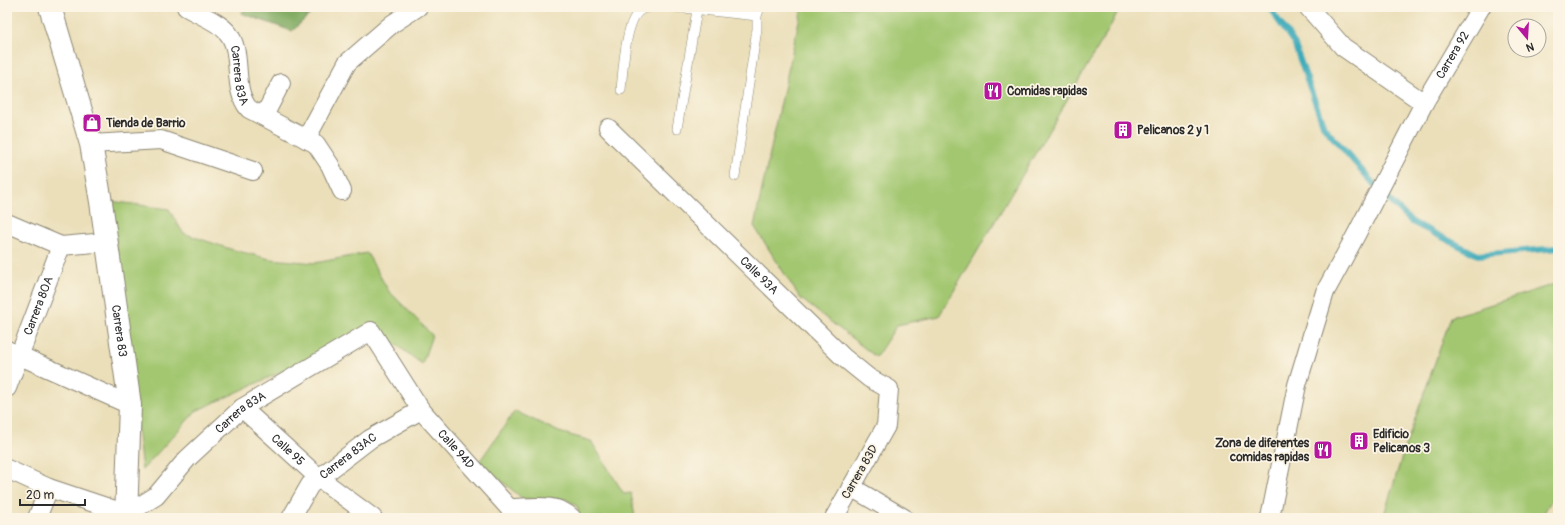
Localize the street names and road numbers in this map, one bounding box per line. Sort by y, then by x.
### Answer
street label: Carrera 92 [1433,28,1473,82]
street label: Carrera 83A [227,44,252,108]
street label: Calle 93A [737,253,782,297]
street label: Carrera 80A [20,274,56,337]
street label: Carrera 83 [108,304,131,358]
street label: Carrera 83A [212,388,269,437]
street label: Calle 94D [435,426,478,472]
street label: Carrera 83AC [317,429,379,482]
street label: Calle 95 [268,431,308,469]
street label: Carrera 83D [839,442,882,502]

